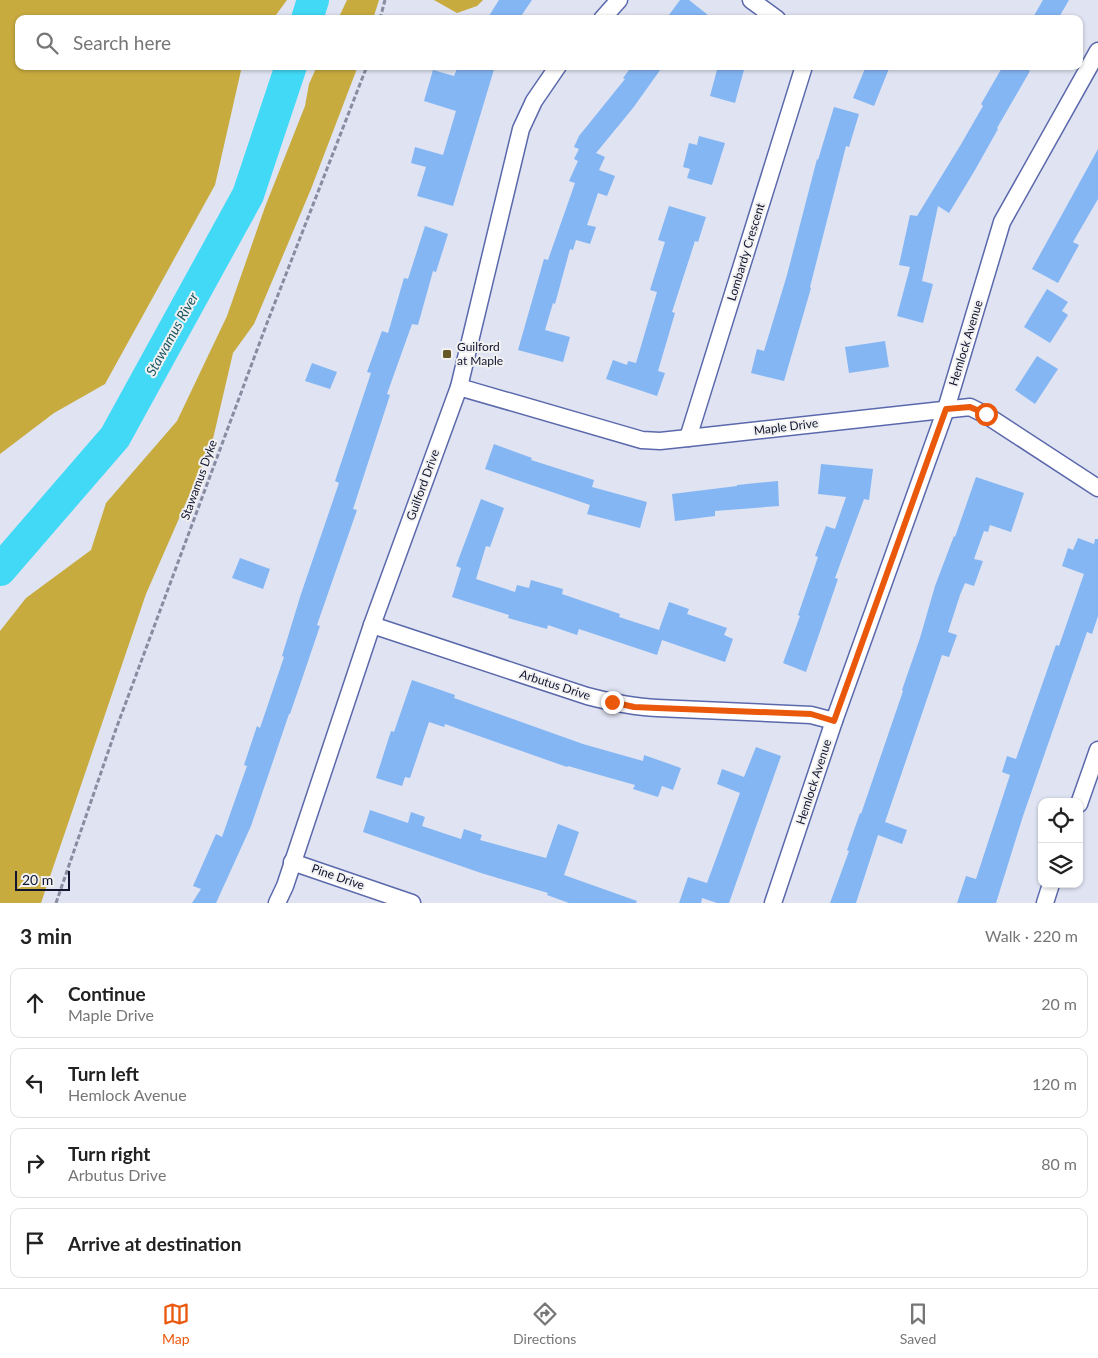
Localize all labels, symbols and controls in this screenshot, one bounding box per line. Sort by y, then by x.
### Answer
search box [15,15,1083,70]
icon: search [33,29,61,57]
text: Search here [73,31,171,54]
street label: Lombardy Crescent [724,201,768,303]
water label: Stawamus River [142,289,202,378]
street label: Hemlock Avenue [945,298,986,388]
place label: Guilford at Maple [457,339,503,368]
marker: Guilford at Maple [441,348,453,360]
route start [975,403,998,426]
street label: Maple Drive [753,415,819,438]
street label: Stawamus Dyke [177,438,220,522]
street label: Guilford Drive [403,447,442,522]
street label: Arbutus Drive [518,666,593,703]
route end [601,691,624,714]
street label: Hemlock Avenue [793,737,834,827]
map controls [1038,798,1083,888]
button: locate [1038,798,1083,843]
button: layers [1038,843,1083,888]
street label: Pine Drive [310,861,366,893]
scale bar [15,868,70,891]
text: 20 m [22,871,53,888]
text: 3 min [20,923,72,948]
text: Walk · 220 m [985,926,1078,945]
text: Continue [68,982,146,1005]
icon: ahead [21,989,49,1017]
text: 20 m [1041,994,1077,1013]
text: Maple Drive [68,1005,154,1024]
text: Turn left [68,1062,139,1085]
icon: left [21,1069,49,1097]
text: 120 m [1032,1074,1077,1093]
text: Hemlock Avenue [68,1085,187,1104]
text: Turn right [68,1142,150,1165]
icon: right [21,1149,49,1177]
text: 80 m [1041,1154,1077,1173]
text: Arbutus Drive [68,1165,166,1184]
icon: arrive [21,1229,49,1257]
text: Arrive at destination [68,1232,241,1255]
tab: Map [162,1300,190,1347]
tab: Directions [513,1300,576,1347]
tab: Saved [900,1300,936,1347]

